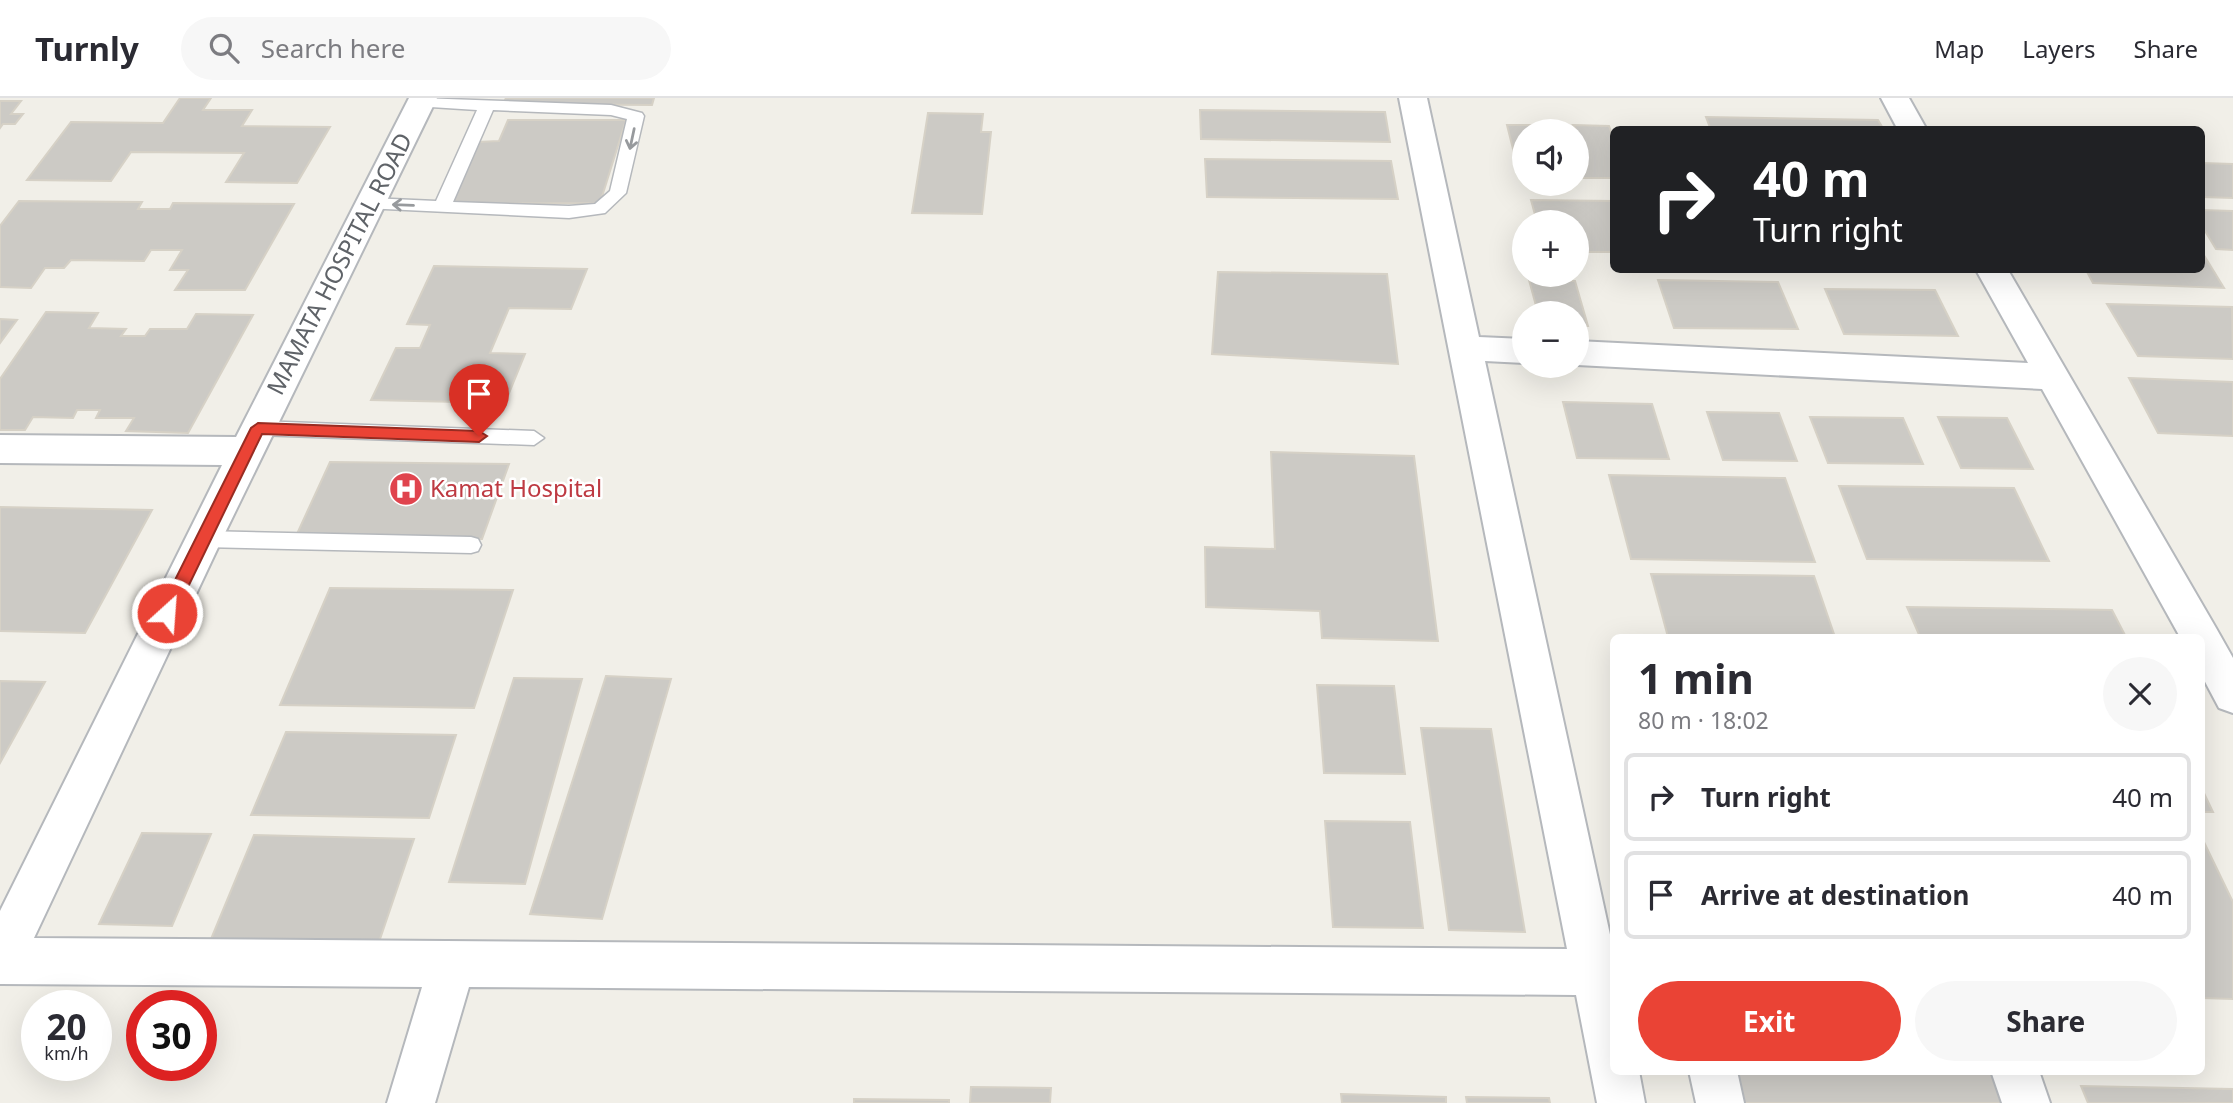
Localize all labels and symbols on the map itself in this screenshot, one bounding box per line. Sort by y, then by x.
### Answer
street label: MAMATA HOSPITAL ROAD [258,127,419,400]
one-way arrow [624,127,638,150]
one-way arrow [392,199,415,212]
pin [449,364,509,436]
hospital icon: Kamat Hospital [387,470,425,508]
place label: Kamat Hospital [430,471,602,504]
position arrow [130,576,204,650]
speed limit sign: 30 [126,990,217,1081]

